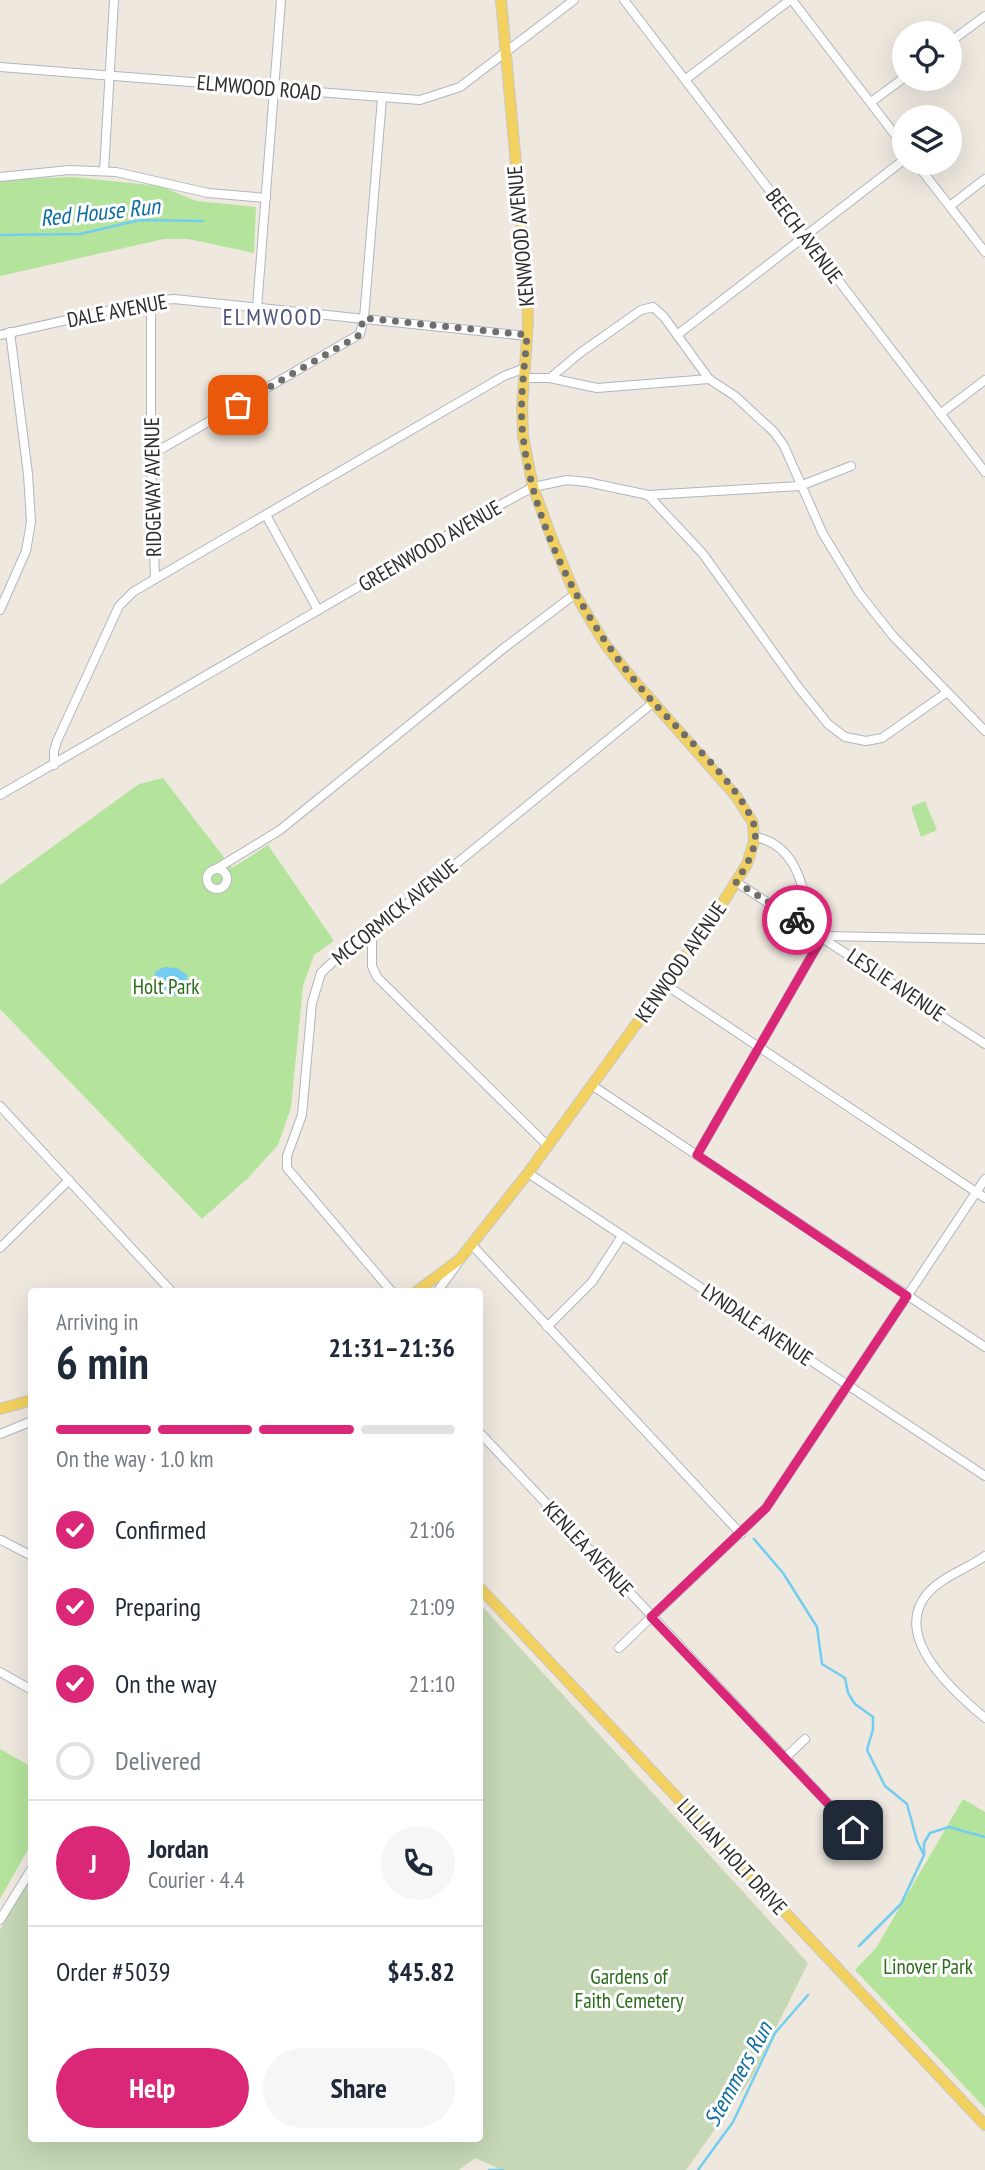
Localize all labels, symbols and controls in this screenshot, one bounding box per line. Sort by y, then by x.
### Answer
map controls [892,21,962,175]
button: locate [892,21,962,91]
street label: ELMWOOD ROAD [196,69,322,106]
button: layers [892,105,962,175]
street label: KENWOOD AVENUE [501,164,540,308]
street label: BEECH AVENUE [760,183,849,288]
water label: Red House Run [39,191,163,232]
street label: DALE AVENUE [65,288,169,333]
district label: ELMWOOD [223,302,323,331]
pin [208,375,268,435]
icon: bag [219,386,257,424]
street label: RIDGEWAY AVENUE [138,417,167,557]
street label: GREENWOOD AVENUE [353,494,506,597]
street label: MCCORMICK AVENUE [326,853,463,971]
courier [762,885,832,955]
street label: KENWOOD AVENUE [629,896,732,1027]
icon: bike [778,901,816,939]
street label: LESLIE AVENUE [842,942,950,1027]
park label: Holt Park [133,973,199,1000]
street label: LYNDALE AVENUE [696,1277,818,1372]
text: Arriving in [56,1307,138,1336]
text: 21:31–21:36 [328,1331,455,1364]
text: 6 min [56,1332,149,1392]
text: On the way · 1.0 km [56,1444,213,1473]
street label: KENLEA AVENUE [537,1495,639,1602]
icon: check [56,1511,94,1549]
text: Confirmed [115,1513,206,1546]
text: 21:06 [409,1515,455,1544]
icon: check [56,1588,94,1626]
text: Preparing [115,1590,201,1623]
text: 21:09 [409,1592,455,1621]
icon: check [56,1665,94,1703]
text: On the way [115,1667,217,1700]
text: 21:10 [409,1669,455,1698]
text: Delivered [115,1744,201,1777]
street label: LILLIAN HOLT DRIVE [672,1793,793,1920]
pin [823,1800,883,1860]
icon: home [834,1811,872,1849]
button: phone [381,1826,455,1900]
text: Jordan [148,1832,209,1865]
text: J [89,1847,97,1880]
text: Courier · 4.4 [148,1865,244,1894]
park label: Linover Park [883,1953,973,1980]
text: Order #5039 [56,1955,171,1988]
text: $45.82 [387,1955,455,1988]
park label: Gardens of Faith Cemetery [574,1963,684,2014]
water label: Stemmers Run [697,2015,779,2131]
button: Help [56,2048,249,2128]
button: Share [263,2048,455,2128]

